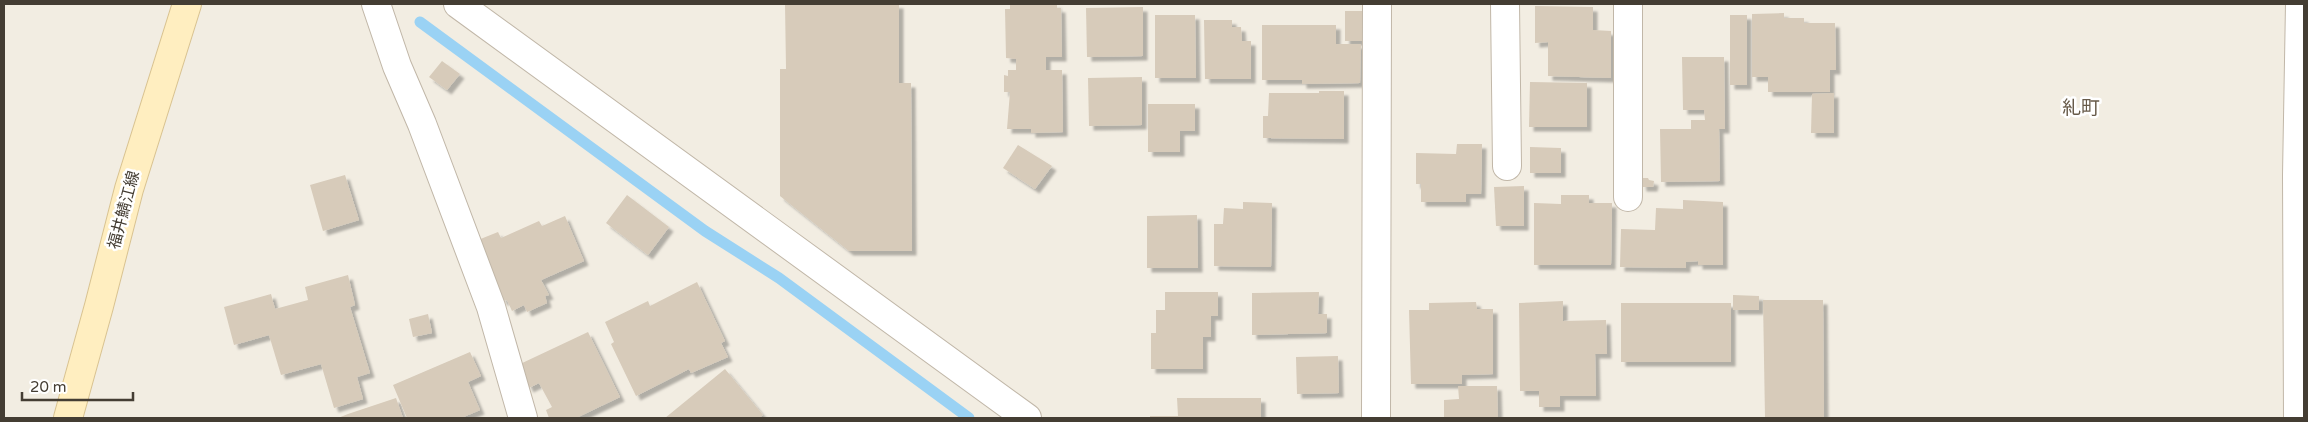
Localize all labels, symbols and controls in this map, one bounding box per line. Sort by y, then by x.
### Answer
district label: 糺町 [2062,97,2100,119]
street label: 福井鯖江線 [104,169,144,251]
scale bar [22,370,134,402]
text: 20 m [30,378,67,396]

